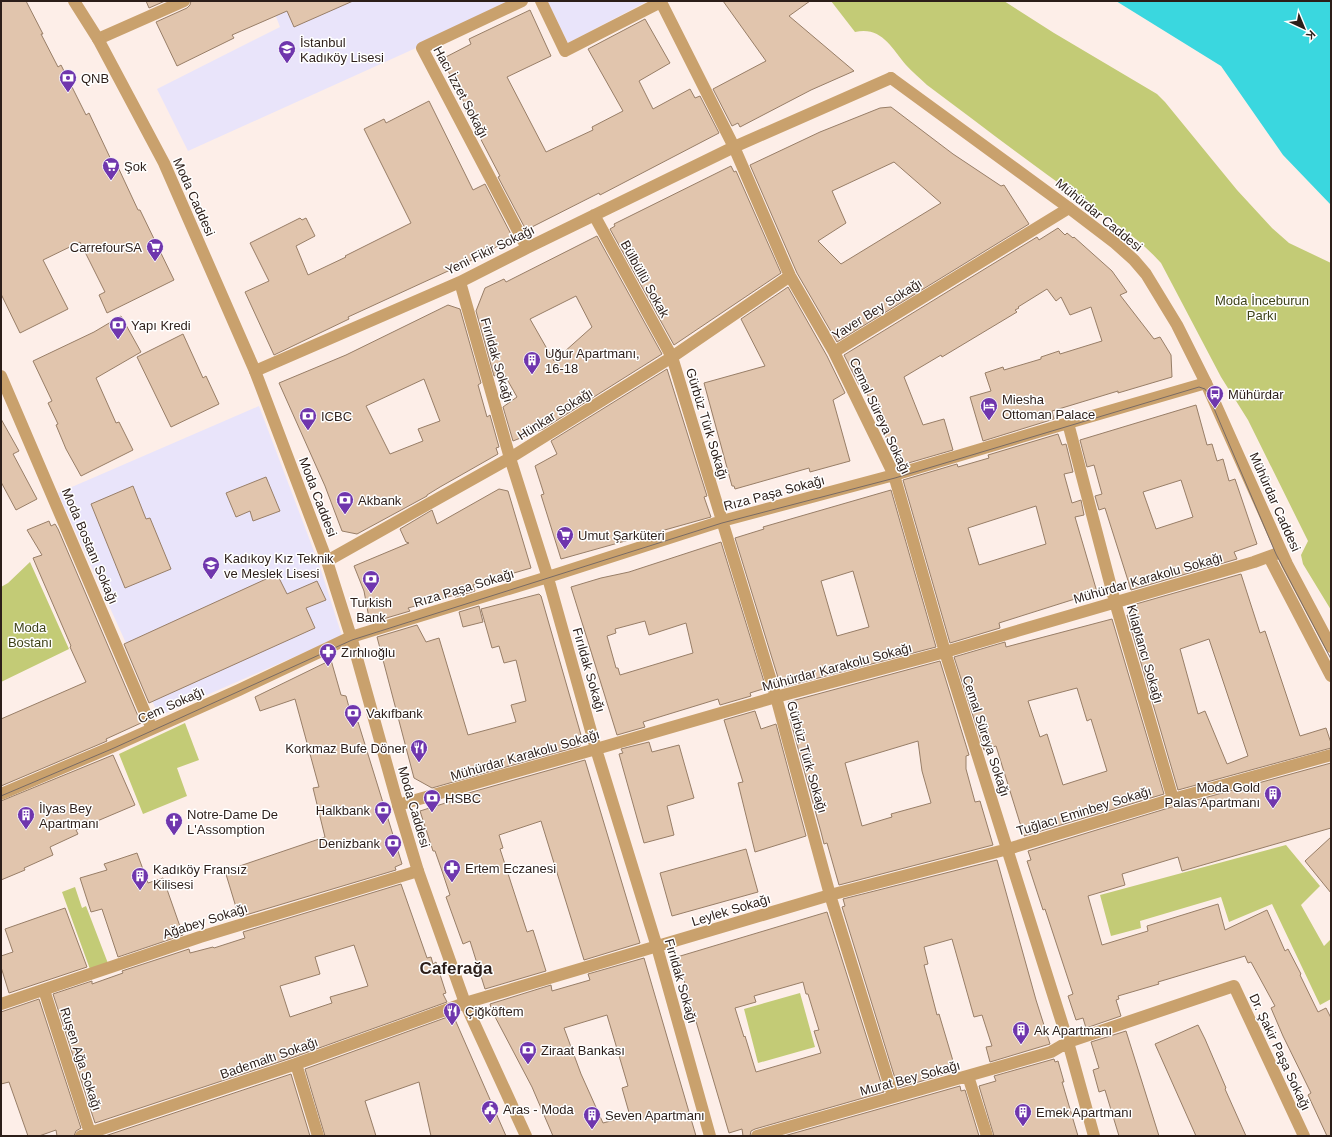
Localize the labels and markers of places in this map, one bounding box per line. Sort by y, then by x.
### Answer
place label: İstanbul Kadıköy Lisesi [300,35,384,65]
school or university icon: İstanbul Kadıköy Lisesi [277,39,297,64]
bank icon: QNB [58,68,78,93]
place label: QNB [81,71,109,86]
supermarket icon: Şok [101,156,121,181]
place label: Şok [124,159,147,174]
supermarket icon: CarrefourSA [145,237,165,262]
place label: CarrefourSA [70,240,142,255]
bank icon: Yapı Kredi [108,315,128,340]
place label: Yapı Kredi [131,318,191,333]
place label: Uğur Apartmanı, 16-18 [545,346,640,376]
building icon: Uğur Apartmanı, 16-18 [522,350,542,375]
bus stop icon: Mühürdar [1205,384,1225,409]
place label: Mühürdar [1228,387,1284,402]
place label: Miesha Ottoman Palace [1002,392,1095,422]
hotel icon: Miesha Ottoman Palace [979,396,999,421]
bank icon: ICBC [298,406,318,431]
place label: ICBC [321,409,352,424]
bank icon: Akbank [335,490,355,515]
place label: Akbank [358,493,402,508]
supermarket icon: Umut Şarküteri [555,525,575,550]
place label: Umut Şarküteri [578,528,665,543]
place label: Kadıkoy Kız Teknik ve Meslek Lisesi [224,551,334,581]
school or university icon: Kadıkoy Kız Teknik ve Meslek Lisesi [201,555,221,580]
bank icon: Turkish Bank [361,569,381,594]
place label: Turkish Bank [350,595,392,625]
pharmacy icon: Zırhlıoğlu [318,642,338,667]
place label: Zırhlıoğlu [341,645,395,660]
bank icon: Vakıfbank [343,703,363,728]
place label: Vakıfbank [366,706,423,721]
restaurant icon: Korkmaz Bufe Döner [409,738,429,763]
place label: Korkmaz Bufe Döner [285,741,407,756]
place label: Moda Gold Palas Apartmanı [1165,780,1260,810]
building icon: Moda Gold Palas Apartmanı [1263,784,1283,809]
bank icon: HSBC [422,788,442,813]
place label: HSBC [445,791,481,806]
bank icon: Halkbank [373,800,393,825]
place label: İlyas Bey Apartmanı [39,801,99,831]
place label: Halkbank [316,803,370,818]
building icon: İlyas Bey Apartmanı [16,805,36,830]
place label: Notre-Dame De L'Assomption [187,807,278,837]
church icon: Notre-Dame De L'Assomption [164,811,184,836]
bank icon: Denizbank [383,833,403,858]
place label: Denizbank [319,836,380,851]
pharmacy icon: Ertem Eczanesi [442,858,462,883]
place label: Ertem Eczanesi [465,861,556,876]
place label: Kadıköy Fransız Kilisesi [153,862,247,892]
building icon: Kadıköy Fransız Kilisesi [130,866,150,891]
restaurant icon: Çiğköftem [442,1001,462,1026]
place label: Çiğköftem [465,1004,524,1019]
building icon: Ak Apartmanı [1011,1020,1031,1045]
place label: Ak Apartmanı [1034,1023,1112,1038]
bank icon: Ziraat Bankası [518,1040,538,1065]
place label: Ziraat Bankası [541,1043,625,1058]
public building icon: Aras - Moda [480,1099,500,1124]
place label: Aras - Moda [503,1102,575,1117]
building icon: Emek Apartmanı [1013,1102,1033,1127]
building icon: Seven Apartmanı [582,1105,602,1130]
place label: Emek Apartmanı [1036,1105,1132,1120]
place label: Seven Apartmanı [605,1108,705,1123]

